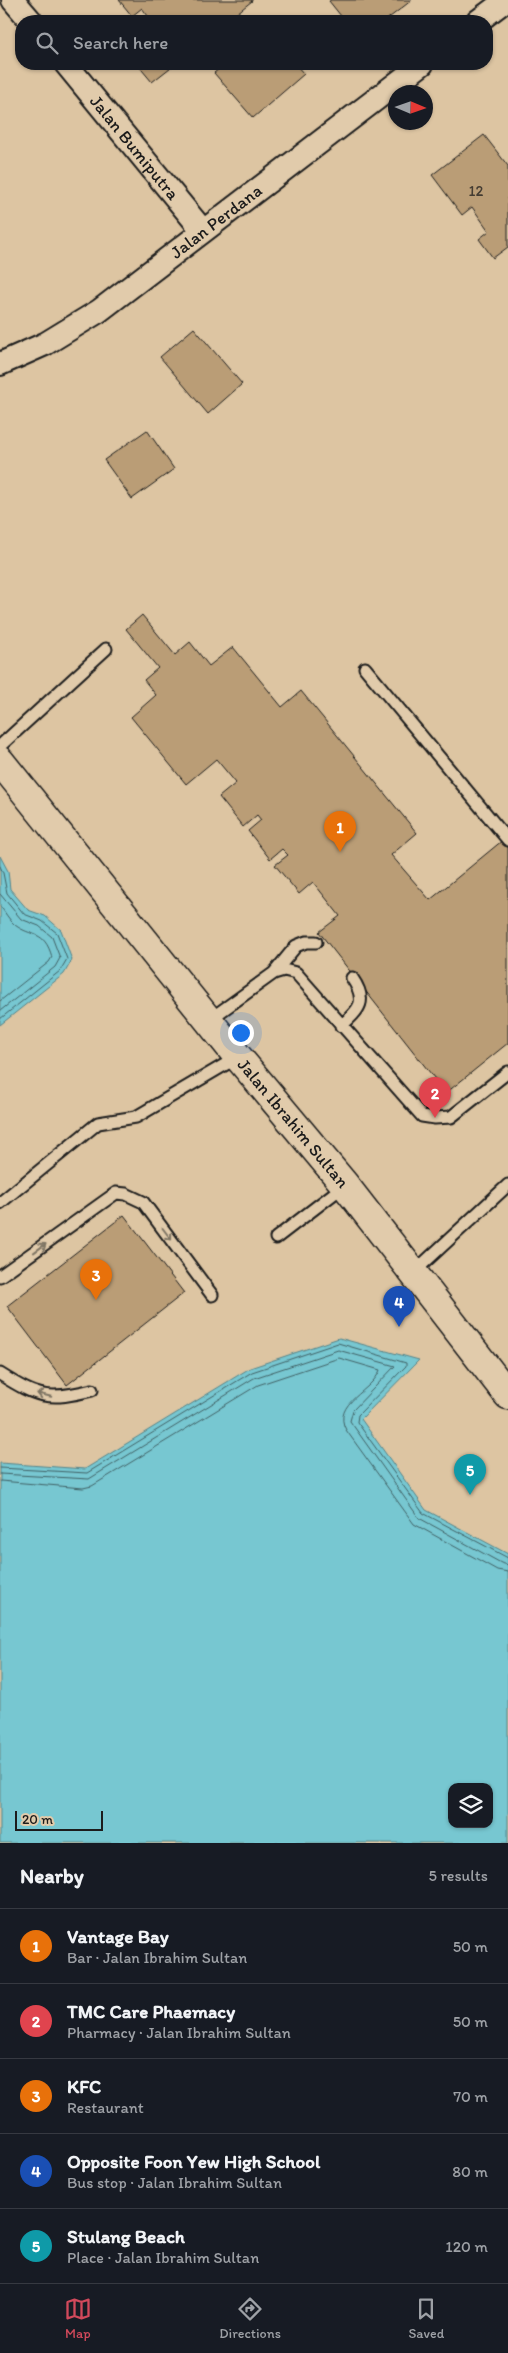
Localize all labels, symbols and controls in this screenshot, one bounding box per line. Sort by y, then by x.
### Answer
search box [15,15,493,70]
icon: search [33,29,61,57]
text: Search here [73,31,168,54]
north arrow [388,85,433,130]
street label: Jalan Bumiputra [85,91,184,205]
street label: Jalan Perdana [166,179,266,263]
house number: 12 [469,182,484,200]
pin: 1 [324,811,356,852]
your location [228,1020,254,1046]
street label: Jalan Ibrahim Sultan [233,1054,354,1193]
pin: 2 [419,1077,451,1118]
one-way arrow [161,1227,172,1240]
one-way arrow [33,1243,47,1253]
pin: 3 [80,1259,112,1300]
pin: 4 [383,1286,415,1327]
one-way arrow [37,1390,53,1399]
pin: 5 [454,1454,486,1495]
map controls [448,1783,493,1828]
button: layers [448,1783,493,1828]
scale bar [15,1808,102,1831]
text: 20 m [22,1811,53,1828]
text: Nearby [20,1863,84,1888]
text: 5 results [428,1866,488,1885]
text: Vantage Bay [67,1925,169,1948]
text: 1 [32,1937,40,1956]
text: 50 m [453,1937,488,1956]
text: Bar · Jalan Ibrahim Sultan [67,1948,247,1967]
text: TMC Care Phaemacy [67,2000,235,2023]
text: 2 [32,2012,40,2031]
text: 50 m [453,2012,488,2031]
text: Pharmacy · Jalan Ibrahim Sultan [67,2023,291,2042]
text: KFC [67,2075,101,2098]
text: 3 [32,2087,40,2106]
text: 70 m [453,2087,488,2106]
text: Restaurant [67,2098,144,2117]
text: Opposite Foon Yew High School [67,2150,320,2173]
text: 4 [31,2162,41,2181]
text: 80 m [452,2162,488,2181]
text: Bus stop · Jalan Ibrahim Sultan [67,2173,282,2192]
text: Stulang Beach [67,2225,185,2248]
text: 5 [32,2237,40,2256]
text: 120 m [445,2237,488,2256]
text: Place · Jalan Ibrahim Sultan [67,2248,259,2267]
tab: Map [64,2295,92,2342]
tab: Directions [219,2295,281,2342]
tab: Saved [408,2295,444,2342]

